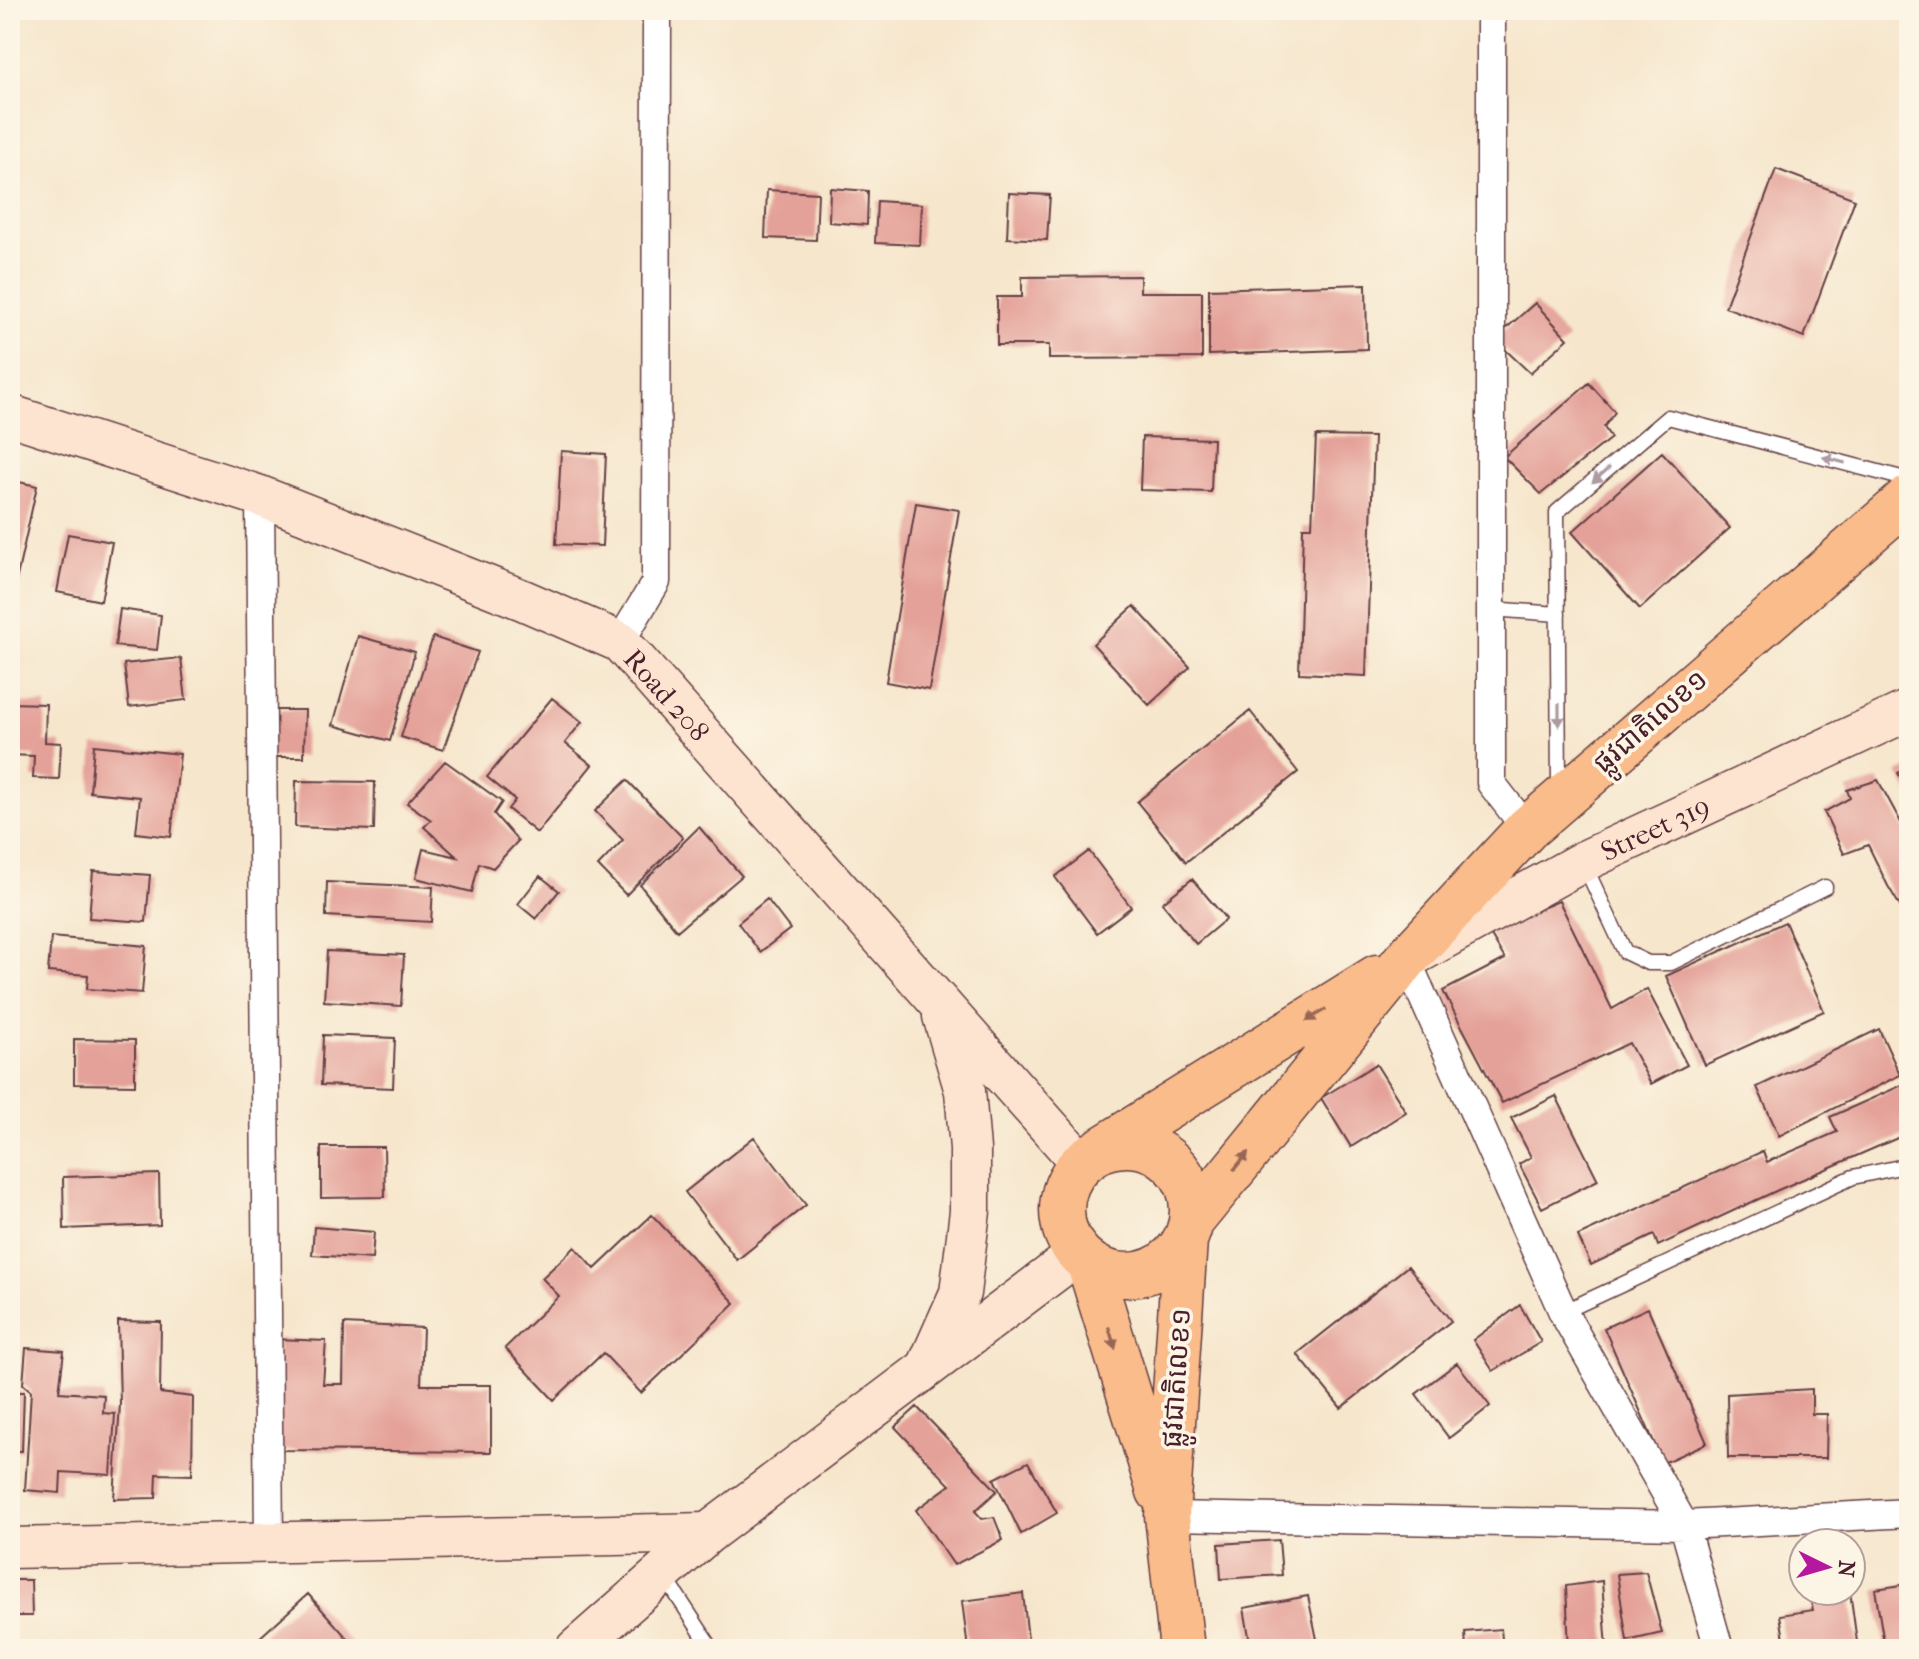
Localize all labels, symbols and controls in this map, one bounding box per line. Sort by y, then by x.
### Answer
one-way arrow [1821,453,1846,465]
one-way arrow [1591,466,1611,483]
street label: Road 208 [617,642,716,748]
street label: ផ្លូវជាតិលេខ១ [1586,663,1719,786]
one-way arrow [1553,703,1565,728]
street label: Street 319 [1595,789,1715,868]
one-way arrow [1305,1008,1327,1022]
one-way arrow [1232,1152,1249,1172]
street label: ផ្លូវជាតិលេខ១ [1155,1307,1206,1450]
one-way arrow [1106,1327,1119,1351]
north arrow [1787,1527,1867,1607]
text: N [1832,1559,1860,1578]

